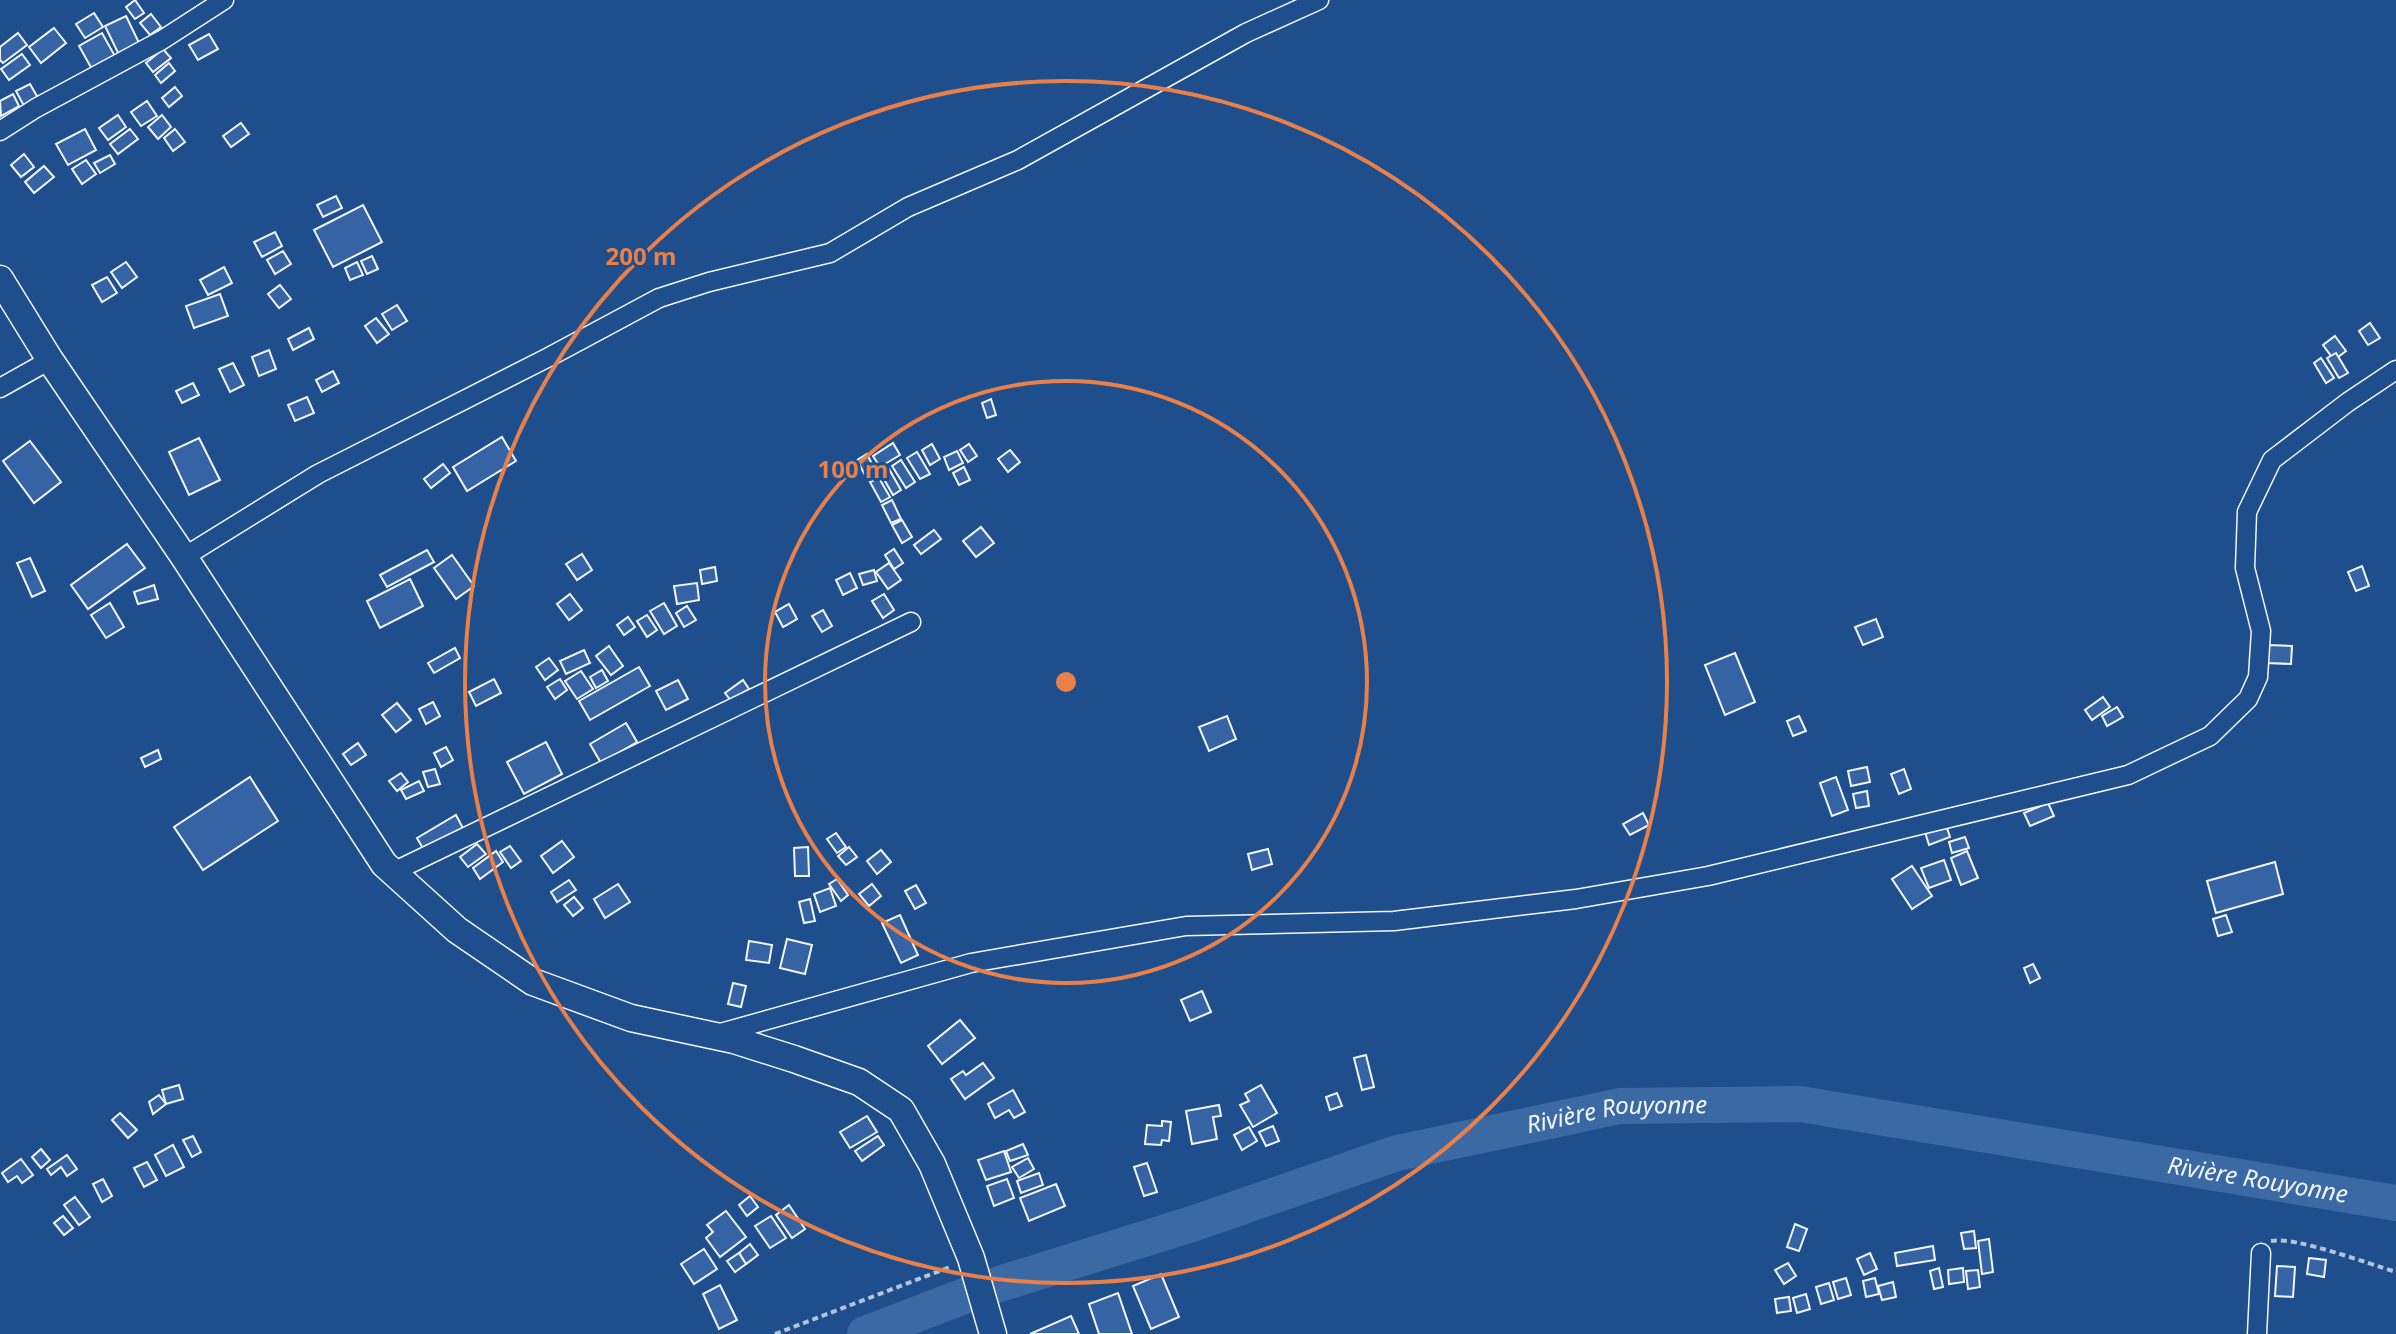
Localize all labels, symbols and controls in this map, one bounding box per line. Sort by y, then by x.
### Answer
text: 200 m [606,239,676,272]
text: 100 m [818,452,888,485]
centre of rings [1052,668,1080,696]
water label: Rivière Rouyonne [1523,1087,1707,1140]
water label: Rivière Rouyonne [2165,1147,2351,1210]

